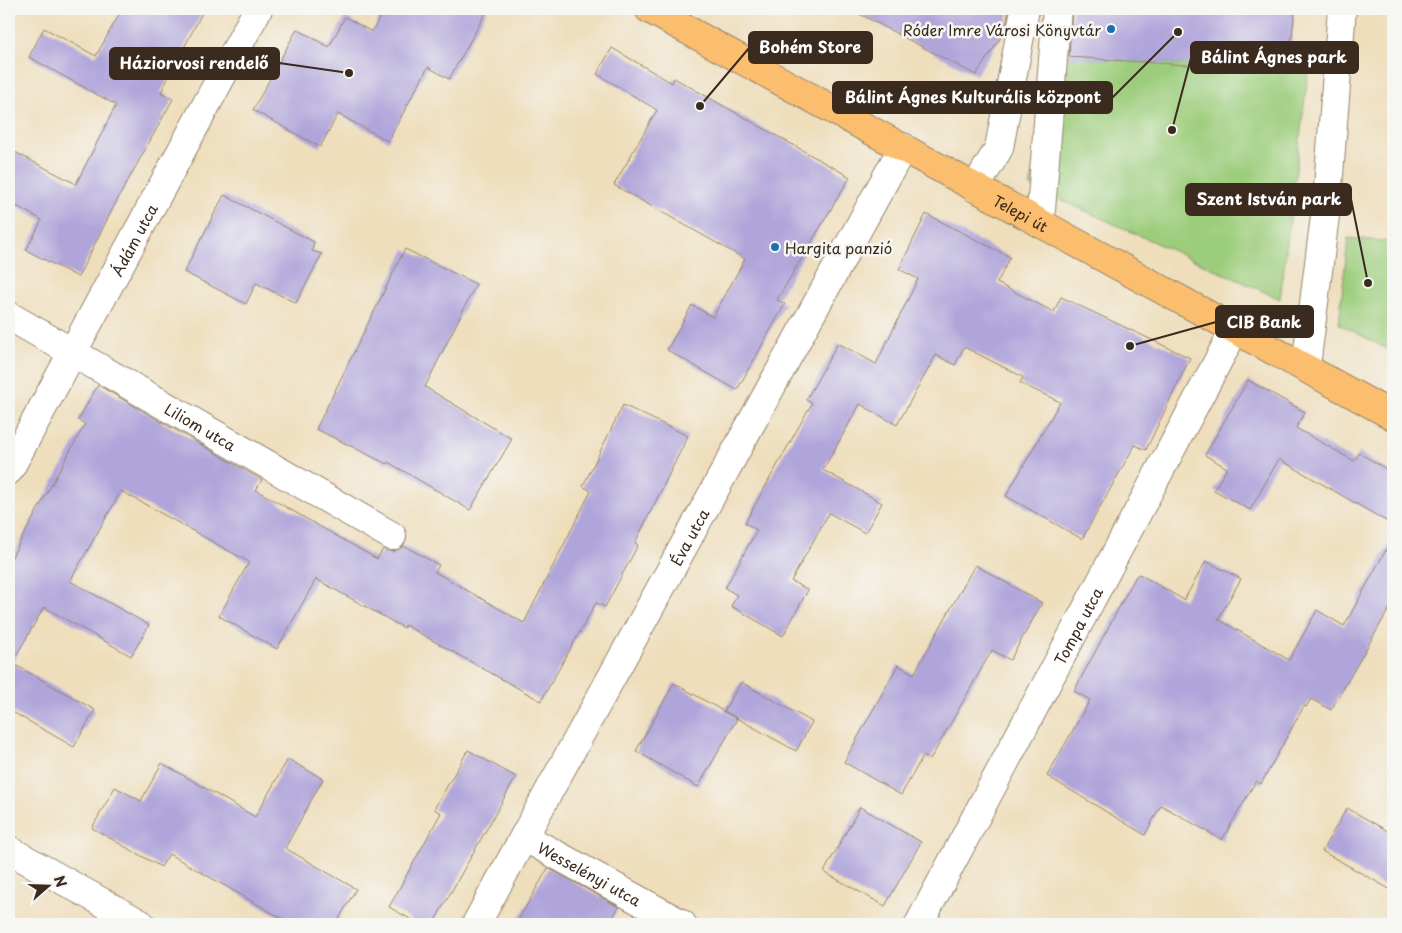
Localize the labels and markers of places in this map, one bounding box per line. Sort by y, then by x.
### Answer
place label: Róder Imre Városi Könyvtár [903,18,1101,41]
marker: Róder Imre Városi Könyvtár [1105,23,1117,35]
callout: Bohém Store [749,32,872,63]
callout: Bálint Ágnes park [1191,42,1358,73]
callout: Háziorvosi rendelő [110,48,279,79]
callout: Bálint Ágnes Kulturális központ [833,82,1112,113]
callout: Szent István park [1186,184,1351,215]
place label: Hargita panzió [785,236,892,259]
marker: Hargita panzió [769,241,781,253]
callout: CIB Bank [1216,306,1313,337]

